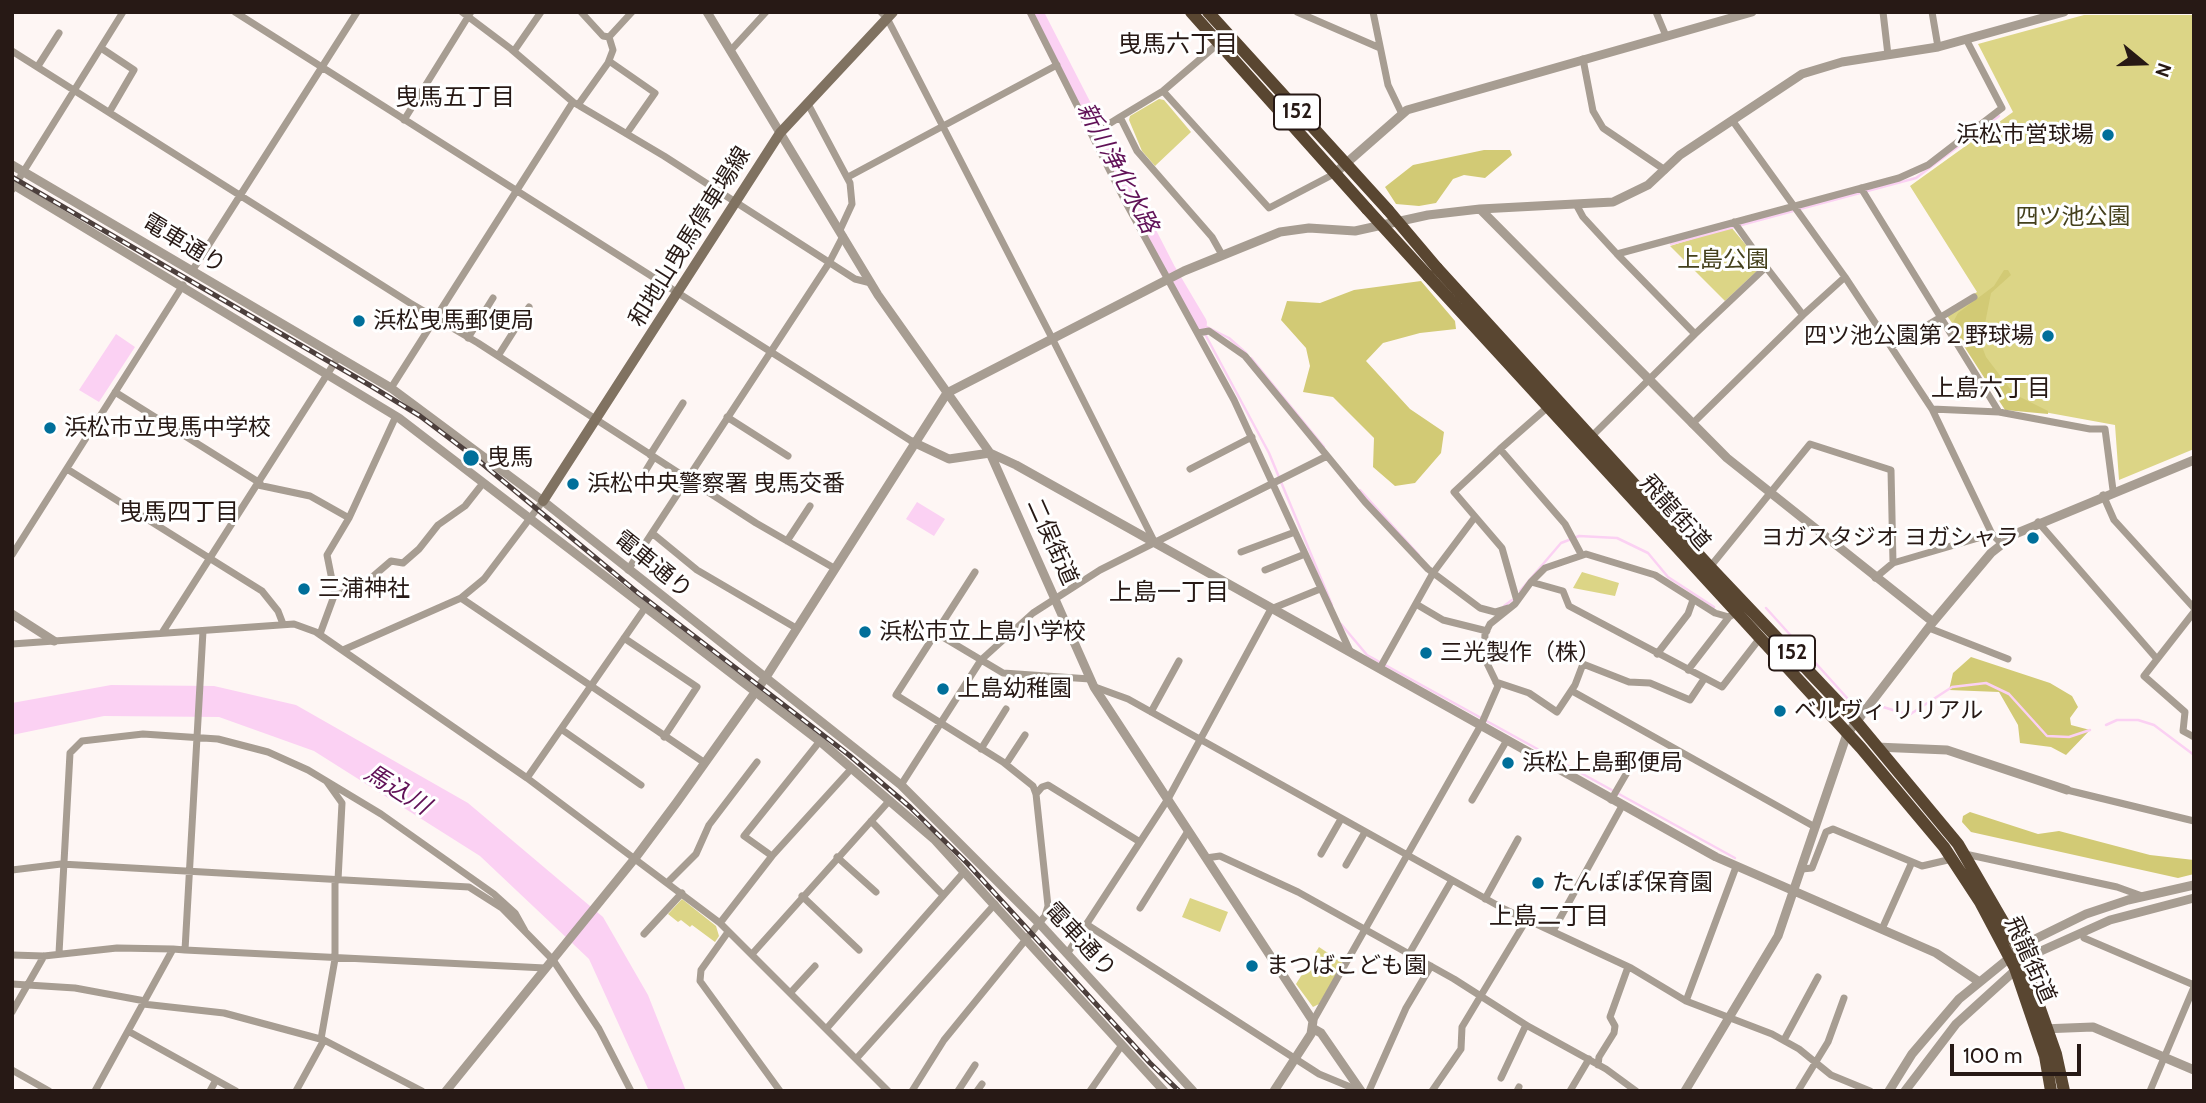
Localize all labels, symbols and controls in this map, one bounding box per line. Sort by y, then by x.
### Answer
north arrow [2108,28,2178,98]
district label: 曳馬六丁目 [1118,31,1238,59]
text: N [2150,60,2176,80]
district label: 曳馬五丁目 [395,84,515,112]
road number: 152 [1274,94,1320,130]
water label: 新川浄化水路 [1070,98,1164,238]
place label: 浜松市営球場 [1956,121,2094,149]
marker: 浜松市営球場 [2100,127,2116,143]
street label: 和地山曳馬停車場線 [623,142,757,332]
park label: 四ツ池公園 [2016,203,2130,231]
street label: 電車通り [137,208,231,280]
park label: 上島公園 [1677,246,1769,274]
place label: 浜松曳馬郵便局 [373,307,534,335]
marker: 浜松曳馬郵便局 [351,313,367,329]
place label: 四ツ池公園第２野球場 [1804,322,2034,350]
marker: 四ツ池公園第２野球場 [2040,328,2056,344]
district label: 上島六丁目 [1931,375,2051,403]
place label: 浜松市立曳馬中学校 [64,414,271,442]
marker: 浜松市立曳馬中学校 [42,420,58,436]
place label: 曳馬 [487,444,533,472]
marker: 曳馬 [461,448,481,468]
place label: 浜松中央警察署 曳馬交番 [587,470,845,498]
street label: 飛龍街道 [1634,470,1716,556]
marker: 浜松中央警察署 曳馬交番 [565,476,581,492]
street label: 二俣街道 [1021,494,1083,590]
district label: 曳馬四丁目 [119,499,239,527]
place label: ヨガスタジオ ヨガシャラ [1761,524,2019,552]
street label: 電車通り [609,525,697,605]
marker: ヨガスタジオ ヨガシャラ [2025,530,2041,546]
place label: 三浦神社 [318,575,410,603]
district label: 上島一丁目 [1109,579,1229,607]
marker: 三浦神社 [296,581,312,597]
place label: 浜松市立上島小学校 [879,618,1086,646]
marker: 浜松市立上島小学校 [857,624,873,640]
road number: 152 [1769,636,1815,670]
place label: 三光製作（株） [1440,639,1601,667]
marker: 三光製作（株） [1418,645,1434,661]
place label: 上島幼稚園 [957,675,1072,703]
marker: 上島幼稚園 [935,681,951,697]
place label: ベルヴィ リリアル [1794,697,1983,725]
marker: ベルヴィ リリアル [1772,703,1788,719]
place label: 浜松上島郵便局 [1522,749,1683,777]
marker: 浜松上島郵便局 [1500,755,1516,771]
water label: 馬込川 [359,759,435,821]
place label: たんぽぽ保育園 [1552,869,1713,897]
marker: たんぽぽ保育園 [1530,875,1546,891]
street label: 電車通り [1039,897,1121,983]
district label: 上島二丁目 [1489,903,1609,931]
street label: 飛龍街道 [1999,912,2061,1008]
place label: まつばこども園 [1266,952,1427,980]
marker: まつばこども園 [1244,958,1260,974]
scale bar [1954,1030,2085,1074]
text: 100 m [1963,1043,2022,1068]

